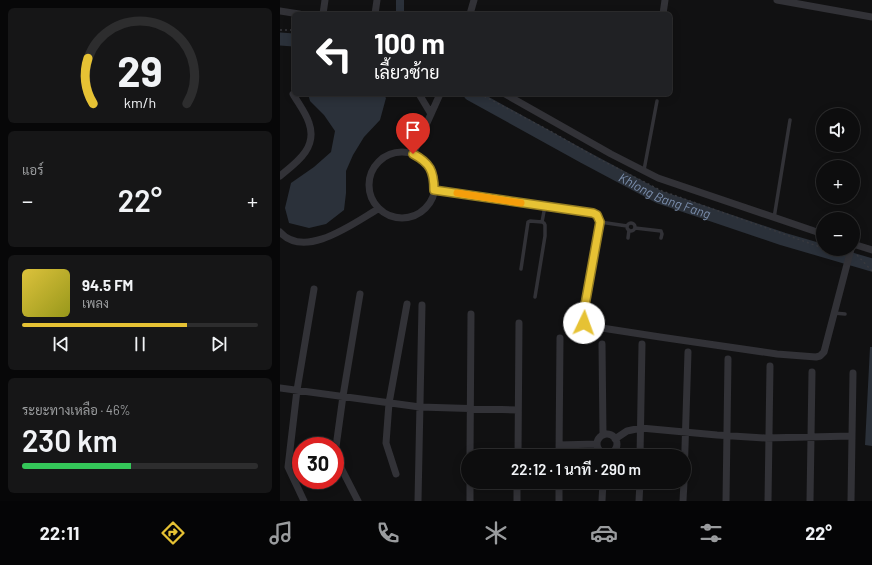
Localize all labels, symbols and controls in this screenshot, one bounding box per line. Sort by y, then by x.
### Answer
text: 100 m [374,26,445,60]
icon: left [308,28,360,80]
text: 29 [117,44,163,94]
text: เลี้ยวซ้าย [374,61,440,83]
text: km/h [124,93,156,110]
map controls [816,108,860,256]
button: sound [816,108,860,152]
pin [396,113,430,154]
icon: arrive [402,119,424,141]
button: + [816,160,860,204]
text: แอร์ [22,162,43,178]
water label: Khlong Bang Fang [616,169,713,222]
text: 22° [118,182,162,218]
text: − [22,187,33,213]
text: + [247,187,258,213]
button: − [816,212,860,256]
text: 94.5 FM [82,276,133,294]
text: เพลง [82,295,109,311]
position arrow [563,302,605,344]
icon: previous [50,333,72,355]
icon: pause [129,333,151,355]
icon: next [208,333,230,355]
text: ระยะทางเหลือ · 46% [22,402,131,418]
text: 230 km [22,422,118,458]
speed limit sign: 30 [292,437,344,489]
text: 22:12 · 1 นาที · 290 m [511,460,641,478]
icon: directions [159,519,187,547]
icon: music [267,519,295,547]
icon: phone [374,519,402,547]
icon: climate [482,519,510,547]
icon: car [590,519,618,547]
icon: filters [697,519,725,547]
text: 22:11 [40,522,79,544]
text: 22° [805,522,832,544]

